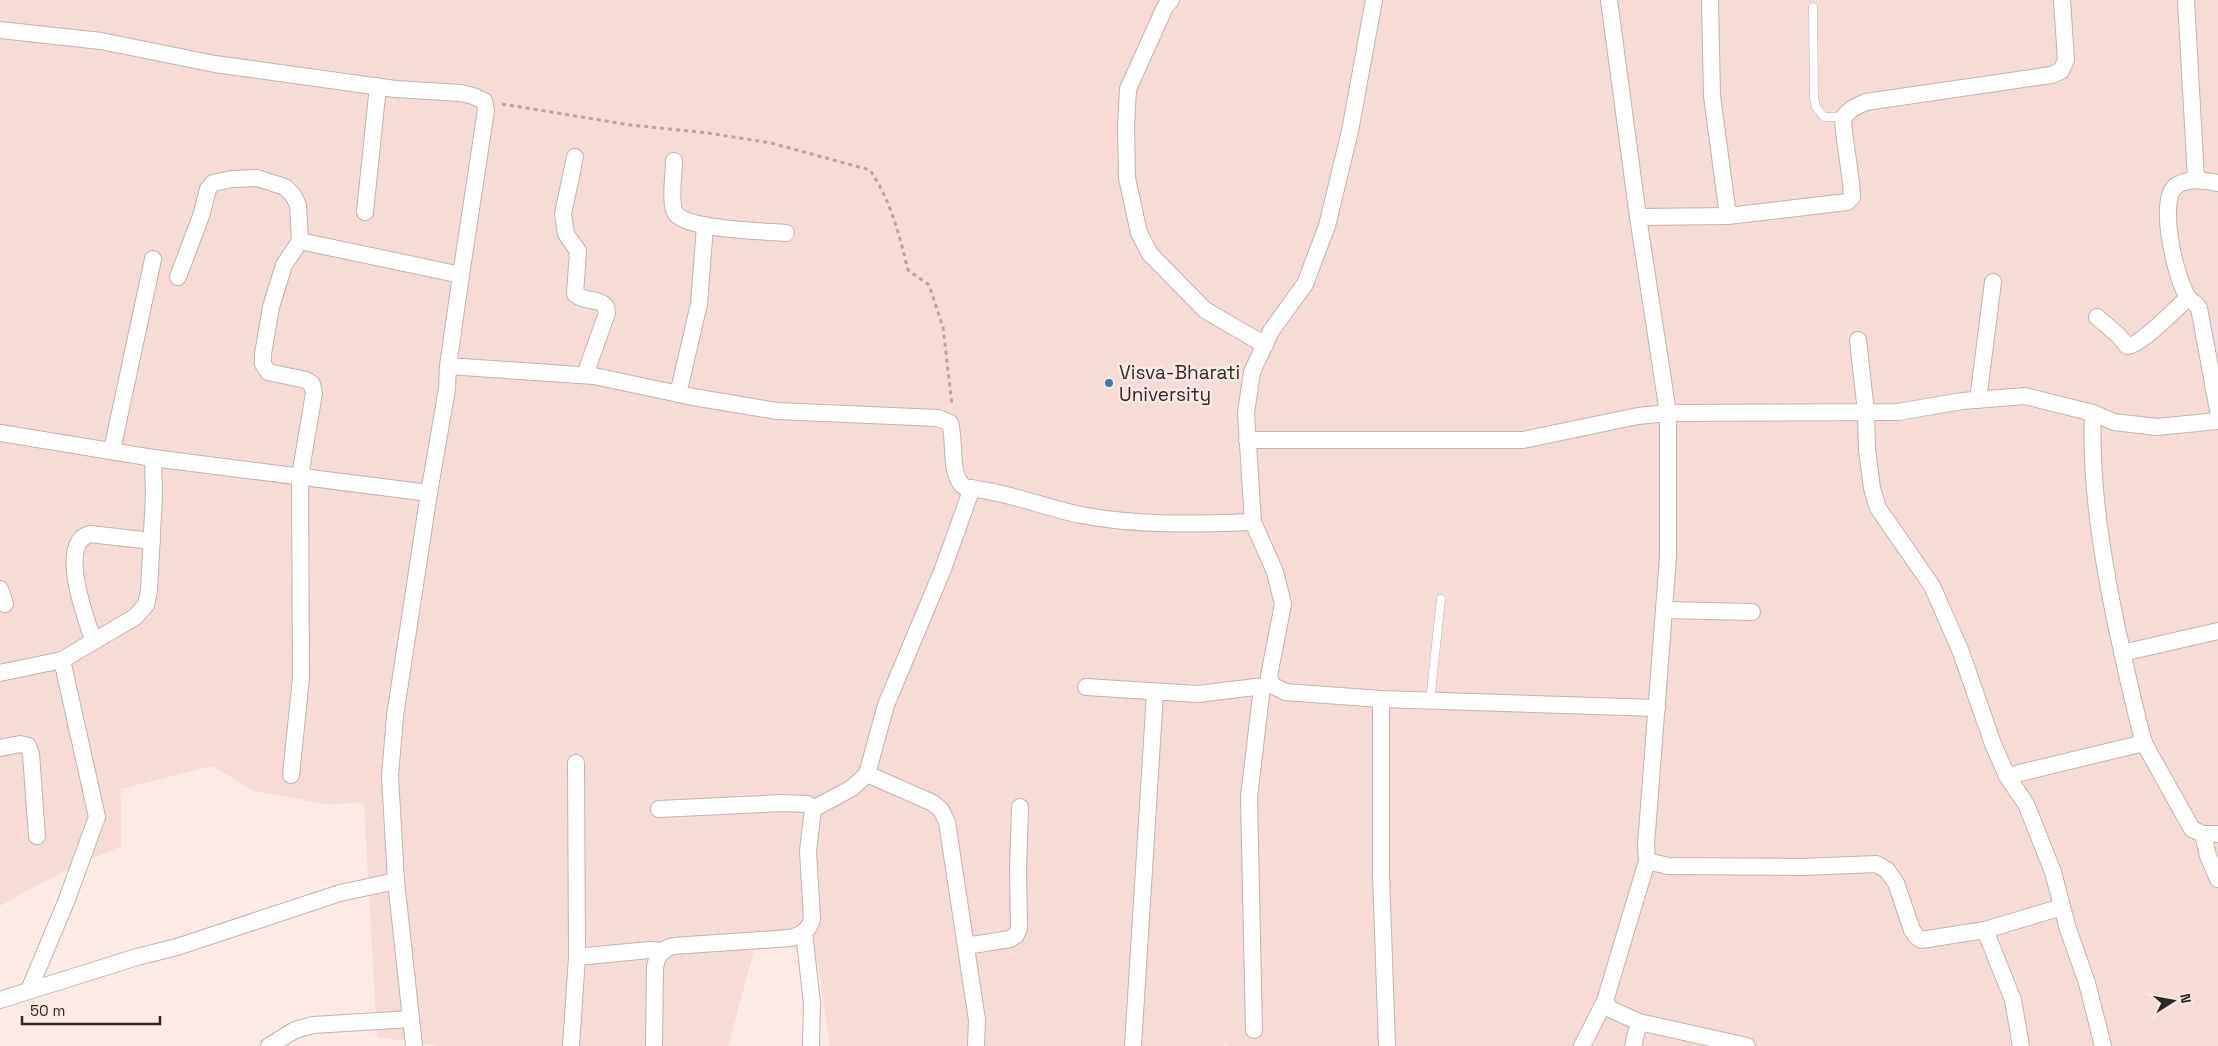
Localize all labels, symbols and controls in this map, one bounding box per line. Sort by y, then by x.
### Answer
place label: Visva-Bharati University [1119,360,1240,407]
marker: Visva-Bharati University [1103,377,1115,389]
north arrow [2148,976,2198,1026]
text: N [2176,992,2195,1005]
scale bar [22,994,160,1026]
text: 50 m [30,1001,65,1020]

